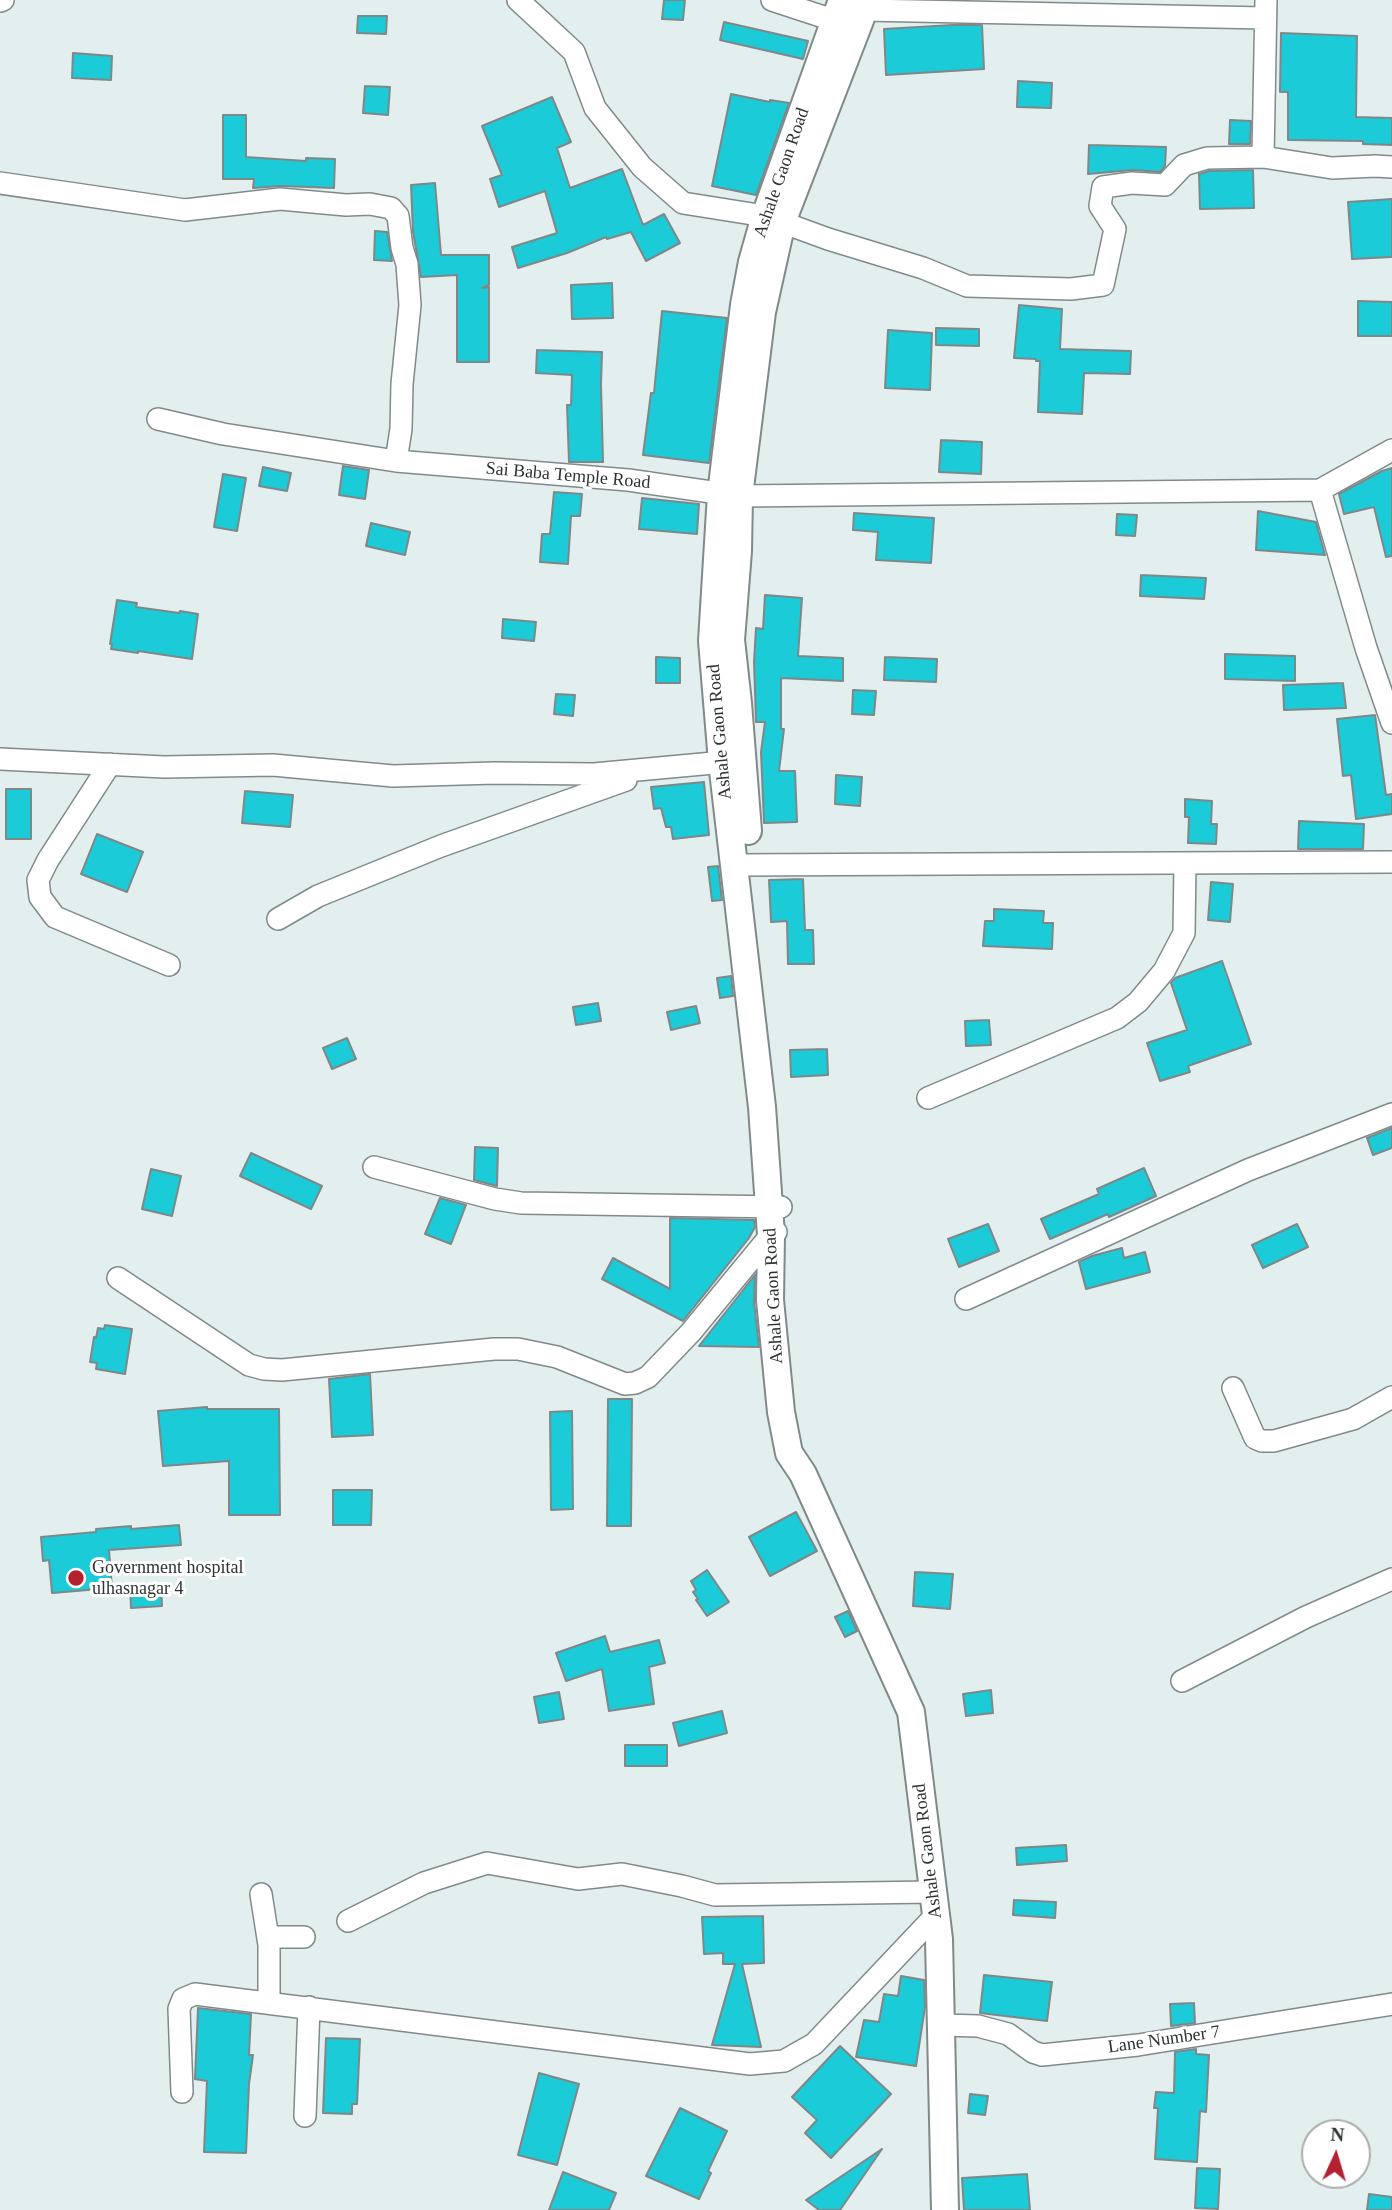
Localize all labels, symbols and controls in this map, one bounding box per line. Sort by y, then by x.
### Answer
street label: Ashale Gaon Road [750,105,814,241]
street label: Sai Baba Temple Road [485,458,651,494]
street label: Ashale Gaon Road [703,663,737,801]
street label: Ashale Gaon Road [760,1228,788,1364]
place label: Government hospital ulhasnagar 4 [92,1557,243,1600]
marker: Government hospital ulhasnagar 4 [66,1568,86,1588]
street label: Ashale Gaon Road [909,1782,947,1920]
street label: Lane Number 7 [1107,2021,1221,2059]
north arrow [1301,2119,1371,2189]
text: N [1330,2124,1345,2146]

